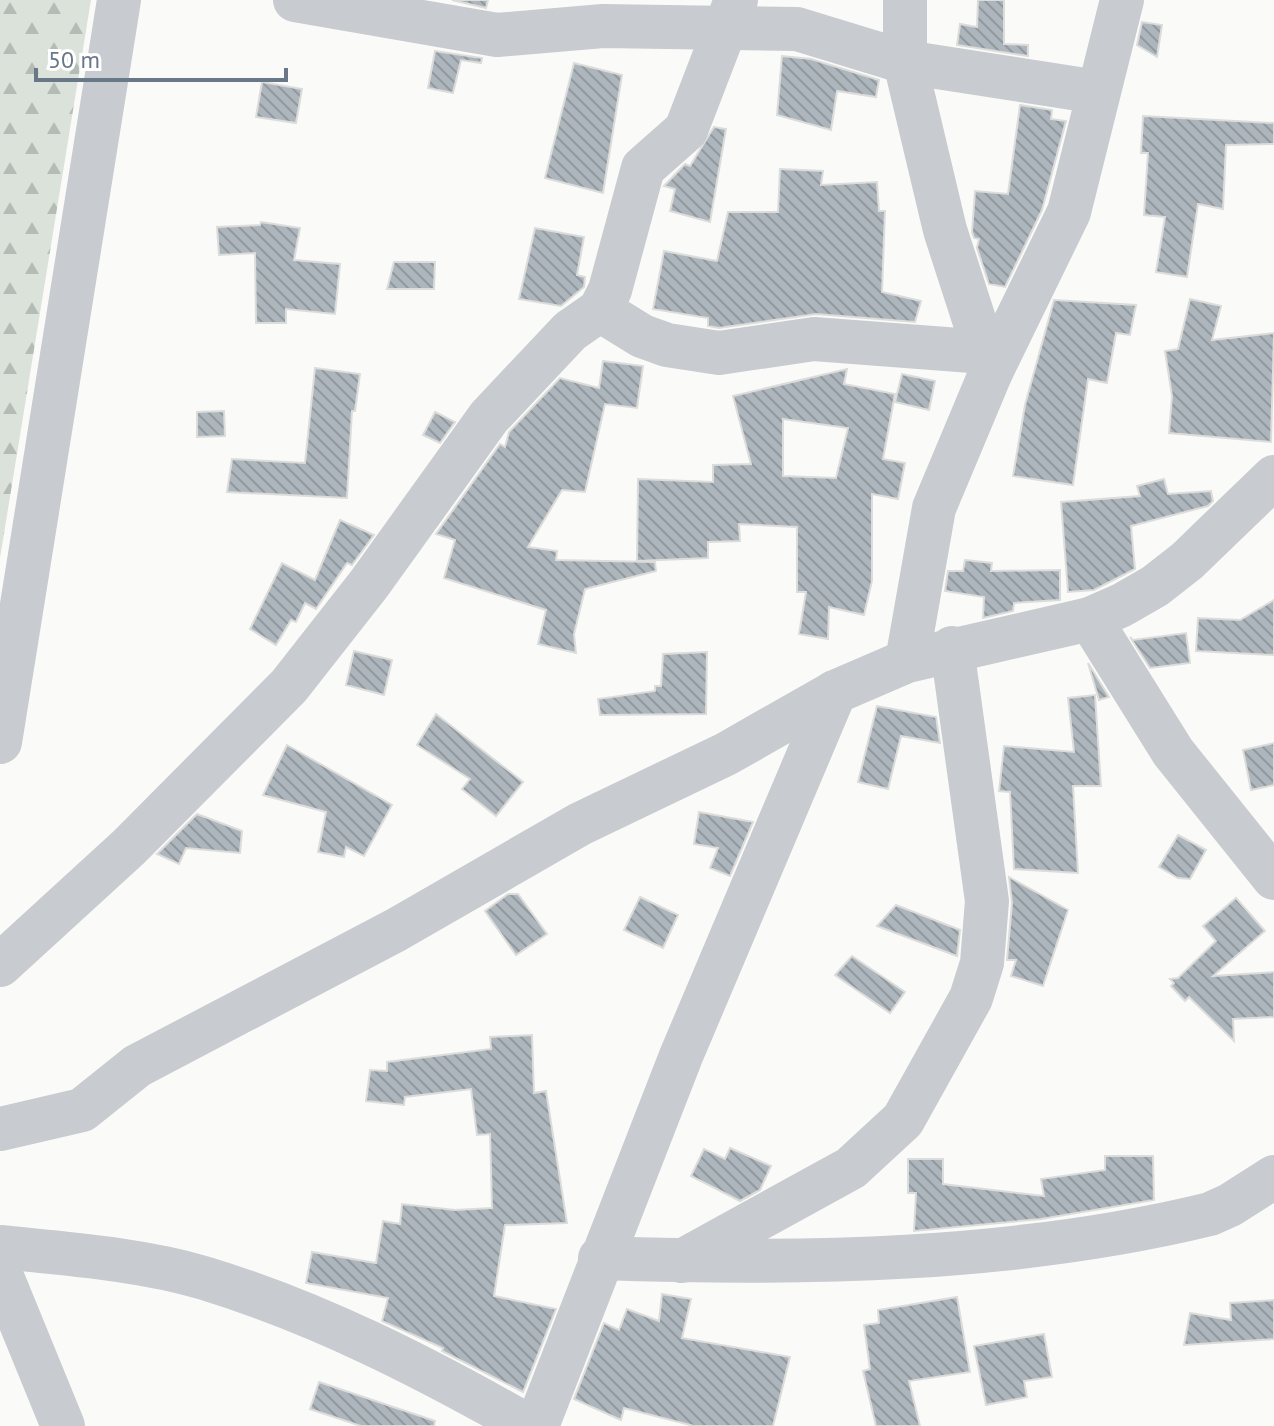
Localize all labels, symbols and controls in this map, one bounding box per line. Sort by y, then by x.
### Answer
scale bar [36,32,286,82]
text: 50 m [48,44,100,75]

